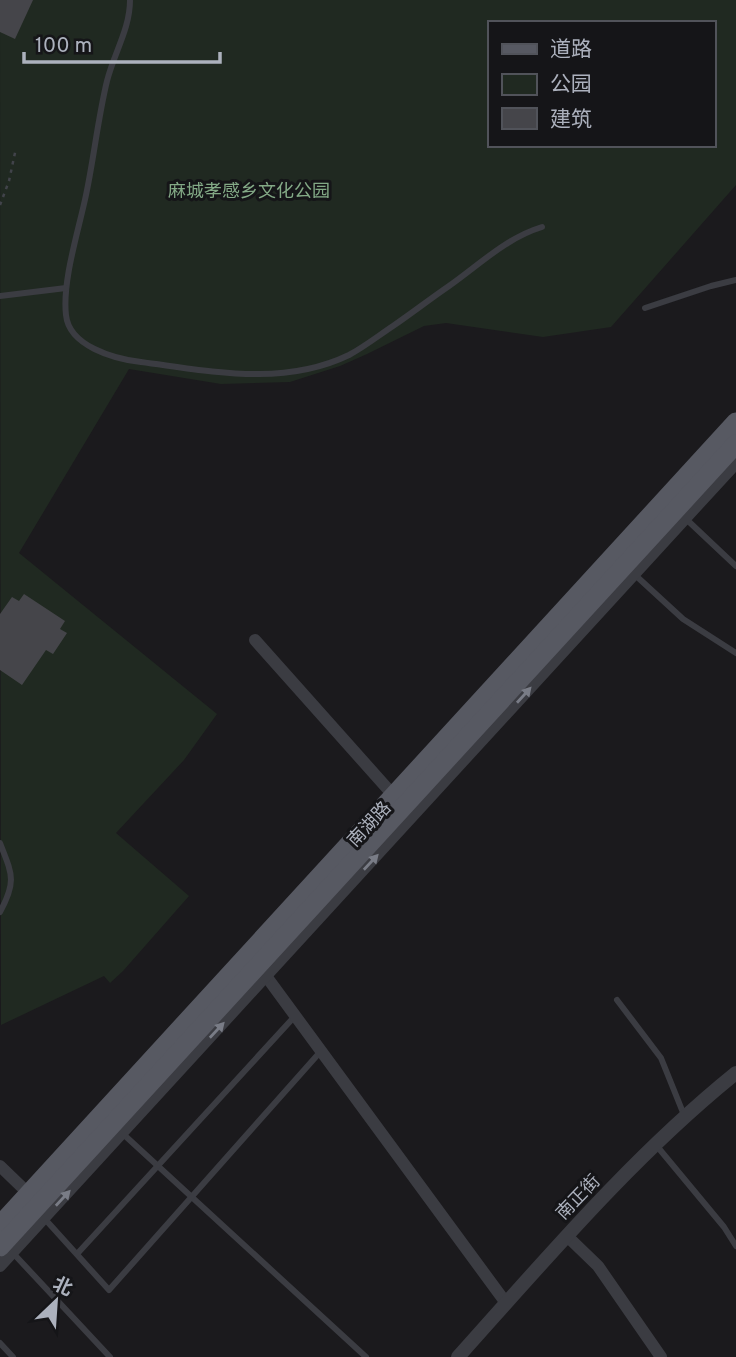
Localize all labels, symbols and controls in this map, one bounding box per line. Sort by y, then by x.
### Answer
scale bar [24,21,220,65]
legend [488,21,715,147]
text: 100 m [35,33,92,60]
text: 道路 [550,37,592,64]
text: 公园 [550,72,592,99]
text: 建筑 [550,107,592,134]
park label: 麻城孝感乡文化公园 [168,181,330,204]
one-way arrow [516,687,532,704]
street label: 南湖路 [343,797,397,853]
one-way arrow [362,854,378,871]
one-way arrow [208,1022,224,1039]
street label: 南正街 [552,1171,606,1225]
one-way arrow [55,1189,71,1207]
north arrow [21,1266,91,1336]
text: 北 [49,1273,76,1302]

